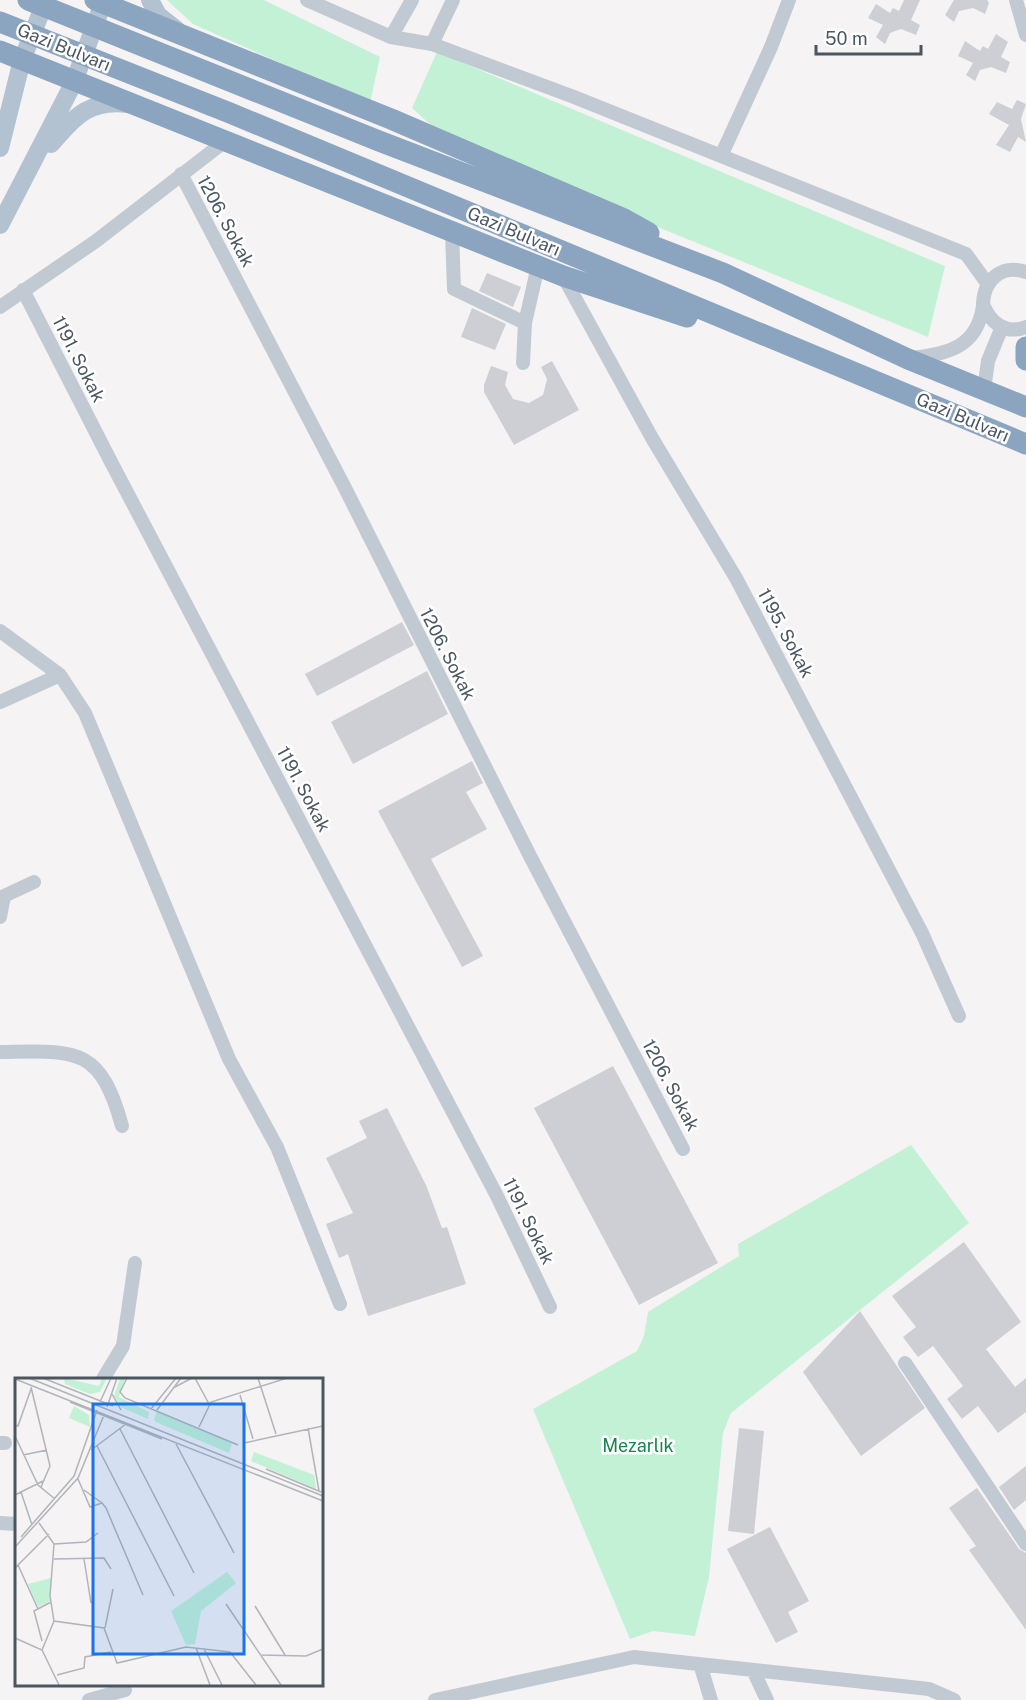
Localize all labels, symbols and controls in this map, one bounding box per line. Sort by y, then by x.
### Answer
scale bar [816,18,921,56]
street label: Gazi Bulvarı [14,19,114,75]
text: 50 m [825,28,868,49]
street label: 1206. Sokak [193,172,259,270]
street label: Gazi Bulvarı [465,202,563,260]
street label: 1191. Sokak [48,312,110,406]
street label: Gazi Bulvarı [914,388,1012,446]
street label: 1195. Sokak [754,585,818,681]
street label: 1206. Sokak [416,604,480,704]
street label: 1191. Sokak [273,743,335,835]
street label: 1206. Sokak [638,1036,704,1134]
street label: 1191. Sokak [499,1174,559,1268]
inset map [15,1378,322,1685]
park label: Mezarlık [602,1435,674,1456]

